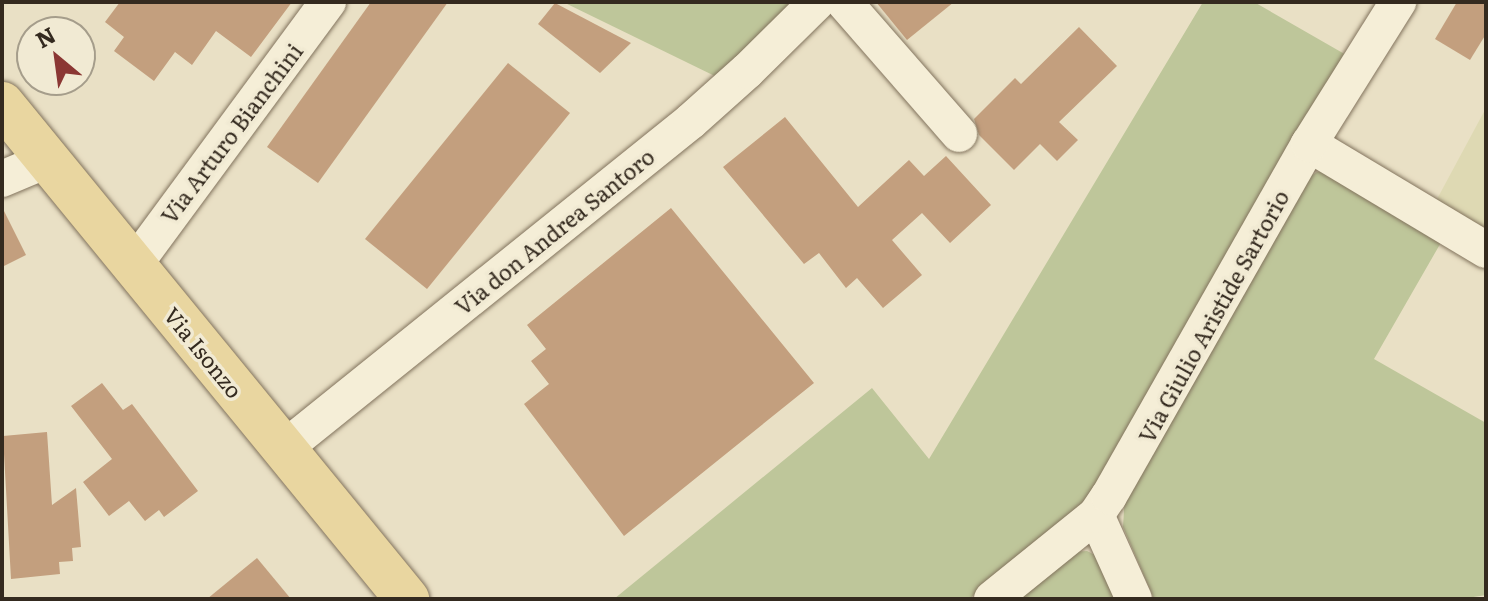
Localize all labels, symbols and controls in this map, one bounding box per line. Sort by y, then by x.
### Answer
north arrow [16,16,96,96]
text: N [29,17,61,55]
street label: Via Arturo Bianchini [155,38,307,228]
street label: Via don Andrea Santoro [449,142,659,320]
street label: Via Giulio Aristide Sartorio [1132,185,1294,447]
street label: Via Isonzo [159,301,249,403]

